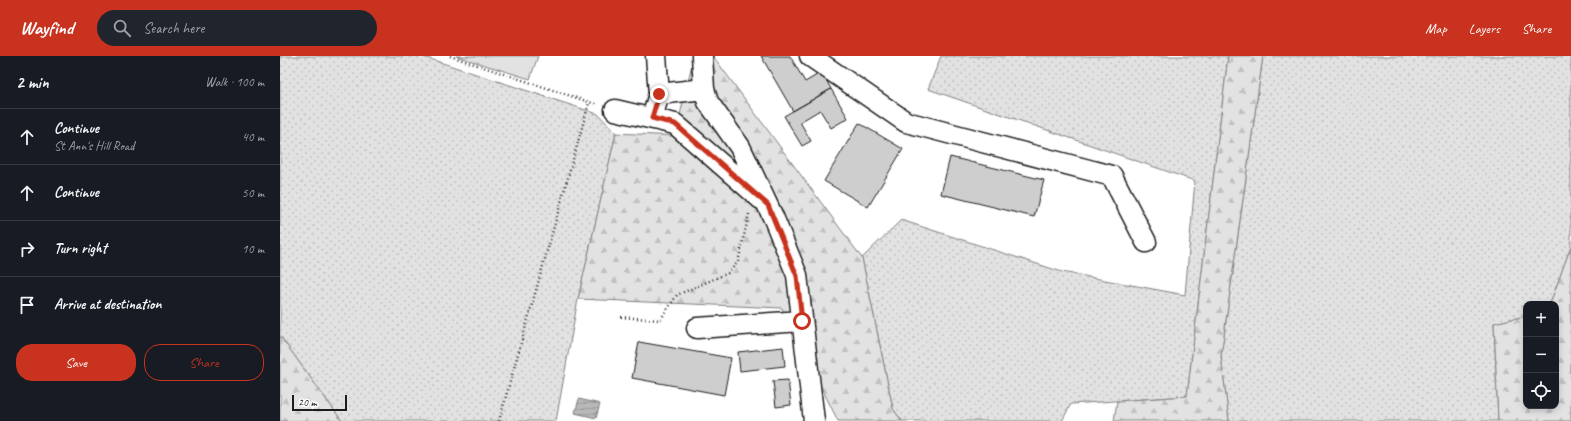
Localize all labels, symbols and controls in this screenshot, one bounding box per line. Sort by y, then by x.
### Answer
search box [97,10,377,46]
text: Wayfind [20,16,73,40]
icon: search [111,17,133,39]
text: Search here [143,19,204,38]
text: Map [1425,20,1447,37]
text: Layers [1469,20,1500,37]
text: Share [1522,20,1551,37]
text: 2 min [16,72,49,93]
text: Walk · 100 m [205,74,264,90]
route end [650,85,668,103]
text: Continue [54,119,99,138]
icon: ahead [16,126,38,148]
text: 40 m [242,129,264,145]
text: St Ann's Hill Road [54,138,134,154]
icon: ahead [16,182,38,204]
text: Continue [54,183,99,202]
text: 50 m [242,185,264,201]
icon: right [16,238,38,260]
text: Turn right [54,239,107,258]
text: 10 m [242,241,264,257]
icon: arrive [16,294,38,316]
text: Arrive at destination [54,295,161,314]
map controls [1523,301,1559,409]
button: + [1523,301,1559,337]
route start [793,312,811,330]
button: − [1523,337,1559,373]
button: Save [16,344,136,381]
button: Share [144,344,264,381]
button: locate [1523,373,1559,409]
scale bar [292,393,347,412]
text: 20 m [298,395,317,409]

